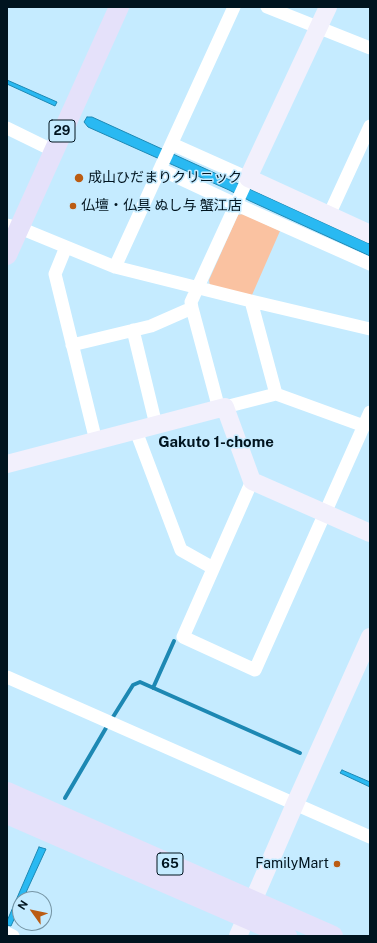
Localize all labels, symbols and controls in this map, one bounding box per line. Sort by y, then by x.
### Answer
road number: 29 [49,120,75,142]
place label: 成山ひだまりクリニック [88,170,242,186]
marker: 成山ひだまりクリニック [73,172,85,184]
place label: 仏壇・仏具 ぬし与 蟹江店 [81,198,242,214]
marker: 仏壇・仏具 ぬし与 蟹江店 [68,201,78,211]
district label: Gakuto 1-chome [158,433,274,451]
road number: 65 [157,853,183,875]
place label: FamilyMart [255,856,329,872]
marker: FamilyMart [332,859,342,869]
north arrow [12,891,52,931]
text: N [15,898,30,912]

